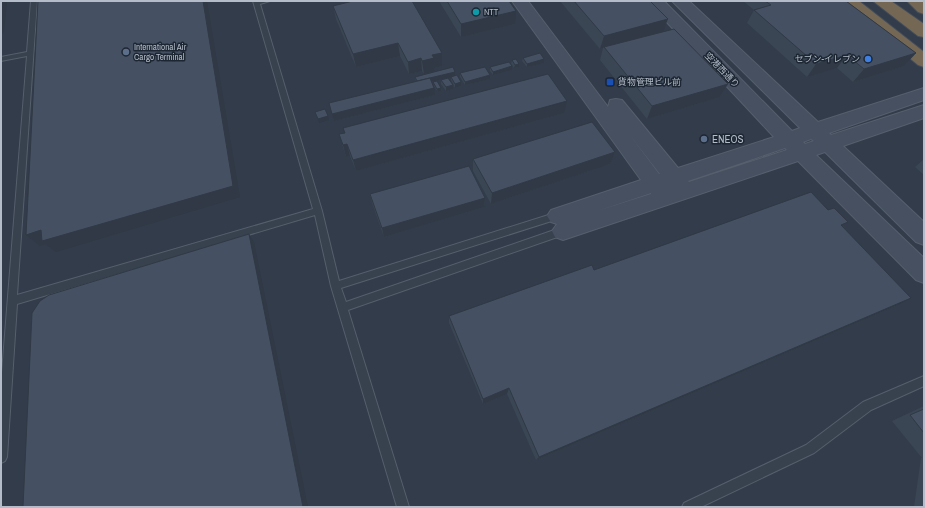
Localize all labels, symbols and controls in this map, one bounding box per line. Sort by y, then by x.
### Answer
place label: NTT [484,6,499,18]
marker: NTT [471,7,481,17]
place label: International Air Cargo Terminal [134,41,187,63]
marker: International Air Cargo Terminal [121,47,131,57]
street label: 空港西通り [702,50,742,90]
place label: セブン-イレブン [795,53,860,65]
marker: セブン-イレブン [863,54,873,64]
place label: 貨物管理ビル前 [618,76,681,88]
marker: 貨物管理ビル前 [605,77,615,87]
place label: ENEOS [712,132,744,146]
marker: ENEOS [699,134,709,144]

